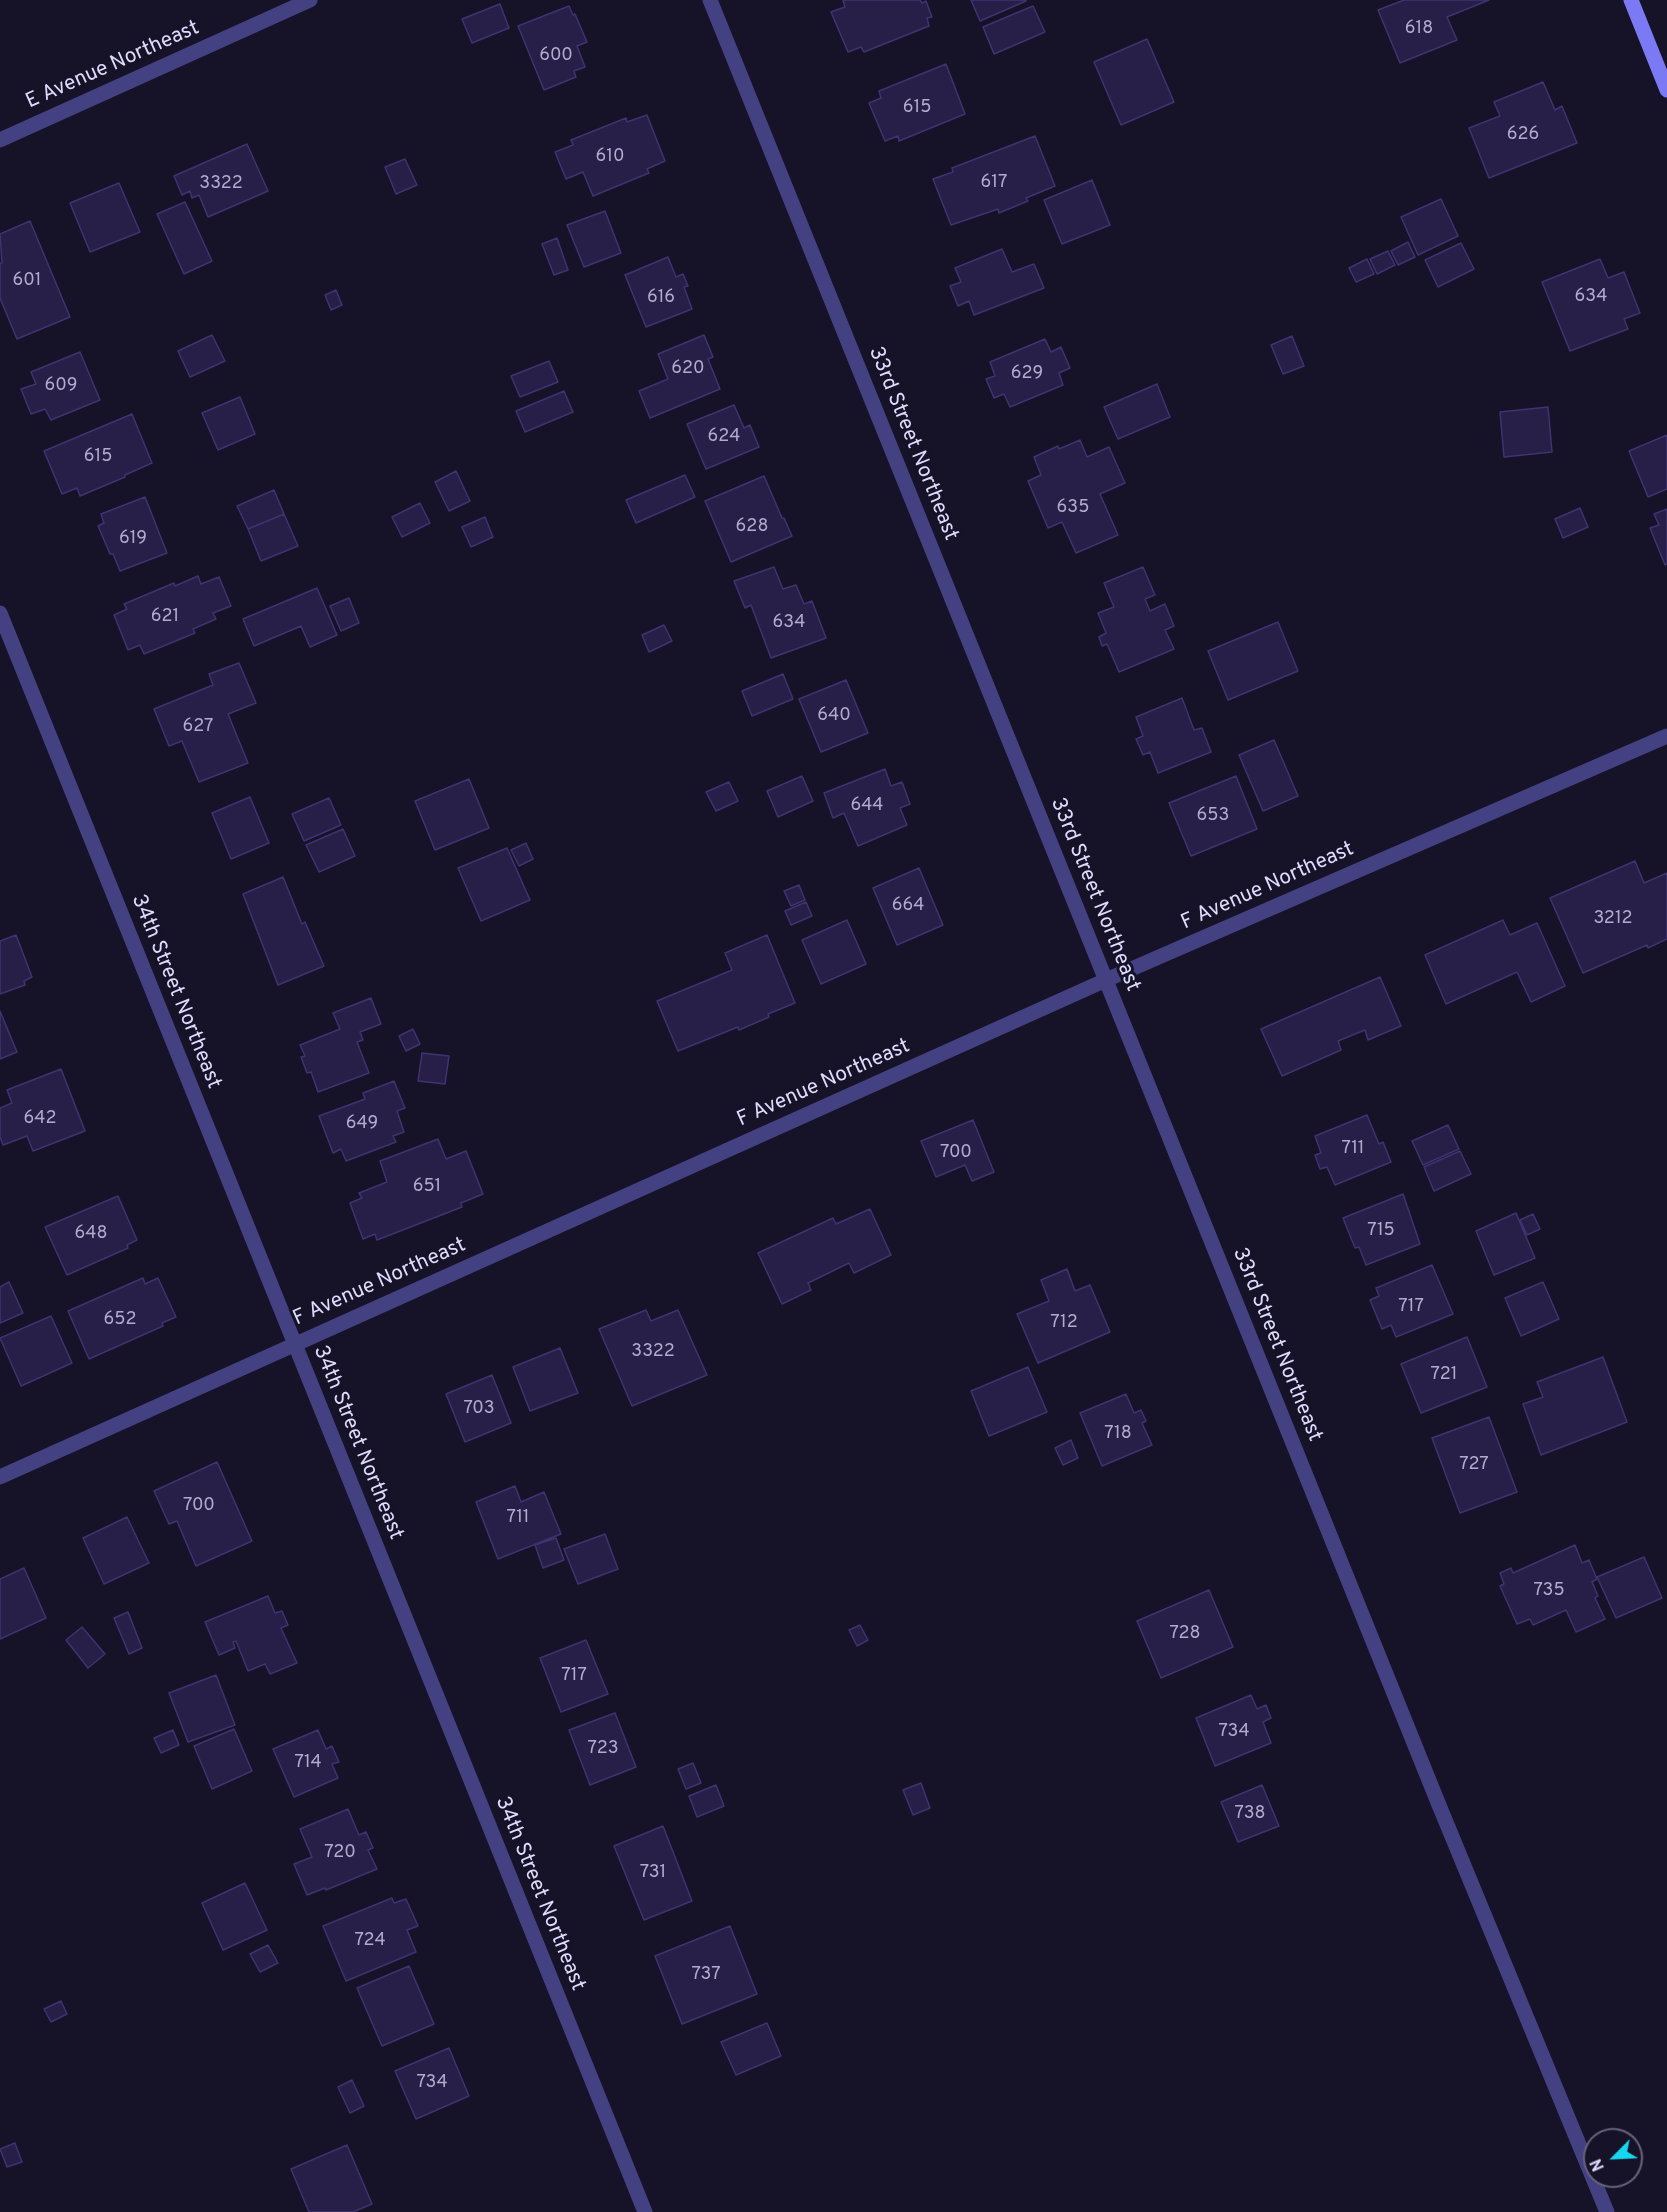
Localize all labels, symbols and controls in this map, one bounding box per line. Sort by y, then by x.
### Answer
street label: E Avenue Northeast [22,16,204,116]
house number: 618 [1405,18,1433,40]
house number: 600 [539,45,573,67]
house number: 615 [903,97,931,119]
house number: 626 [1507,124,1539,146]
house number: 610 [595,146,625,168]
house number: 617 [981,172,1007,194]
house number: 3322 [199,173,243,195]
house number: 601 [12,270,42,292]
house number: 634 [1575,286,1607,308]
house number: 616 [647,287,675,309]
street label: 33rd Street Northeast [862,343,962,545]
house number: 620 [671,358,705,380]
house number: 629 [1011,363,1043,385]
house number: 609 [44,375,78,397]
house number: 624 [708,426,740,448]
house number: 615 [84,446,112,468]
house number: 635 [1057,497,1089,519]
house number: 628 [736,516,768,538]
house number: 619 [119,528,147,550]
house number: 621 [151,606,179,628]
house number: 634 [773,612,805,634]
house number: 640 [817,705,851,727]
house number: 627 [183,716,213,738]
street label: 33rd Street Northeast [1044,794,1144,996]
house number: 644 [850,795,884,817]
house number: 653 [1197,805,1229,827]
street label: F Avenue Northeast [1178,838,1358,936]
street label: 34th Street Northeast [125,891,225,1093]
house number: 664 [892,895,924,917]
house number: 3212 [1593,908,1633,930]
street label: F Avenue Northeast [734,1035,914,1133]
house number: 642 [24,1108,56,1130]
house number: 649 [346,1113,378,1135]
house number: 711 [1341,1138,1365,1160]
house number: 700 [940,1142,972,1164]
house number: 651 [413,1176,441,1198]
house number: 715 [1367,1220,1395,1242]
house number: 648 [75,1223,107,1245]
street label: F Avenue Northeast [290,1234,470,1332]
street label: 33rd Street Northeast [1226,1244,1326,1446]
house number: 717 [1398,1296,1424,1318]
house number: 652 [104,1309,136,1331]
house number: 712 [1050,1312,1078,1334]
house number: 3322 [631,1341,675,1363]
street label: 34th Street Northeast [307,1342,407,1544]
house number: 721 [1431,1364,1457,1386]
house number: 703 [463,1398,495,1420]
house number: 718 [1104,1423,1132,1445]
house number: 727 [1459,1454,1489,1476]
house number: 700 [183,1495,215,1517]
house number: 711 [506,1507,530,1529]
house number: 735 [1533,1580,1565,1602]
house number: 728 [1169,1623,1201,1645]
house number: 717 [561,1665,587,1687]
house number: 734 [1218,1721,1250,1743]
house number: 723 [588,1738,618,1760]
house number: 714 [294,1752,322,1774]
street label: 34th Street Northeast [489,1793,589,1995]
house number: 738 [1235,1803,1265,1825]
house number: 720 [324,1842,356,1864]
house number: 731 [640,1862,666,1884]
house number: 724 [354,1930,386,1952]
house number: 737 [691,1964,721,1986]
house number: 734 [416,2072,448,2094]
north arrow [1583,2128,1643,2188]
text: N [1587,2155,1610,2174]

